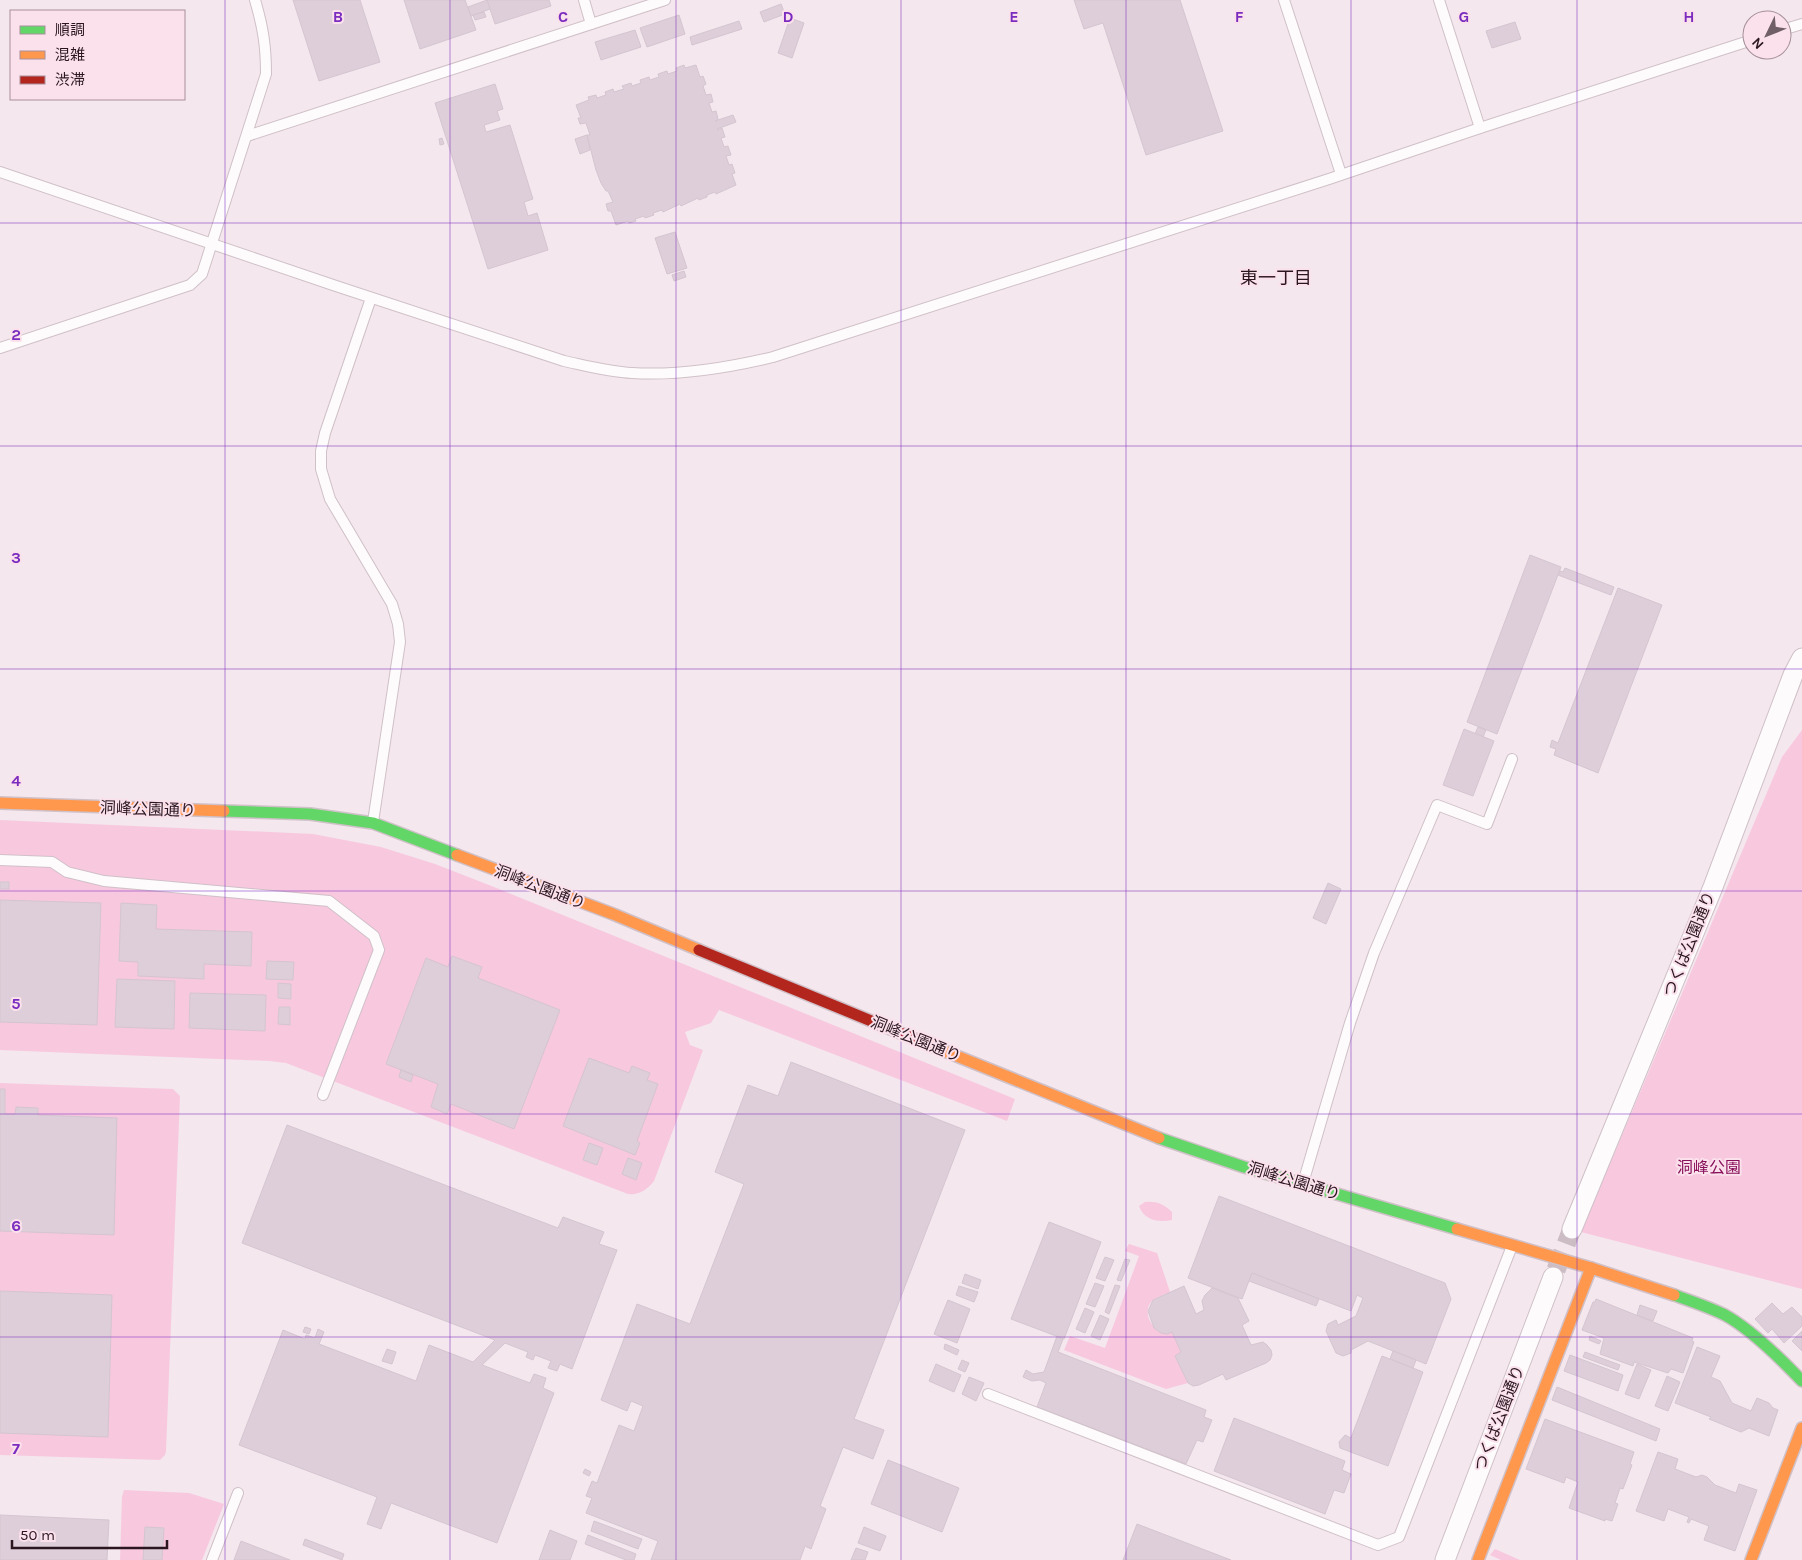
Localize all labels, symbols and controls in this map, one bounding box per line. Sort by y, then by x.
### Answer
text: B [333,7,343,26]
text: C [558,7,568,26]
text: D [783,7,794,26]
text: E [1009,7,1019,26]
text: F [1235,7,1244,26]
text: G [1459,7,1469,26]
text: H [1683,7,1695,26]
legend [10,10,185,100]
north arrow [1742,10,1792,60]
text: 順調 [55,21,85,39]
text: N [1748,34,1768,53]
text: 混雑 [55,46,85,64]
text: 渋滞 [55,71,85,89]
district label: 東一丁目 [1240,267,1312,289]
text: 2 [11,325,21,344]
text: 3 [11,548,21,567]
text: 4 [11,771,21,790]
street label: 洞峰公園通り [100,798,196,820]
street label: 洞峰公園通り [492,861,588,913]
street label: つくば公園通り [1659,889,1719,999]
text: 5 [11,994,21,1013]
street label: 洞峰公園通り [868,1012,964,1066]
street label: 洞峰公園通り [1245,1158,1343,1204]
park label: 洞峰公園 [1677,1158,1741,1177]
text: 6 [11,1216,21,1235]
street label: つくば公園通り [1470,1362,1528,1474]
text: 7 [12,1439,20,1458]
scale bar [12,1518,168,1550]
text: 50 m [20,1526,55,1544]

